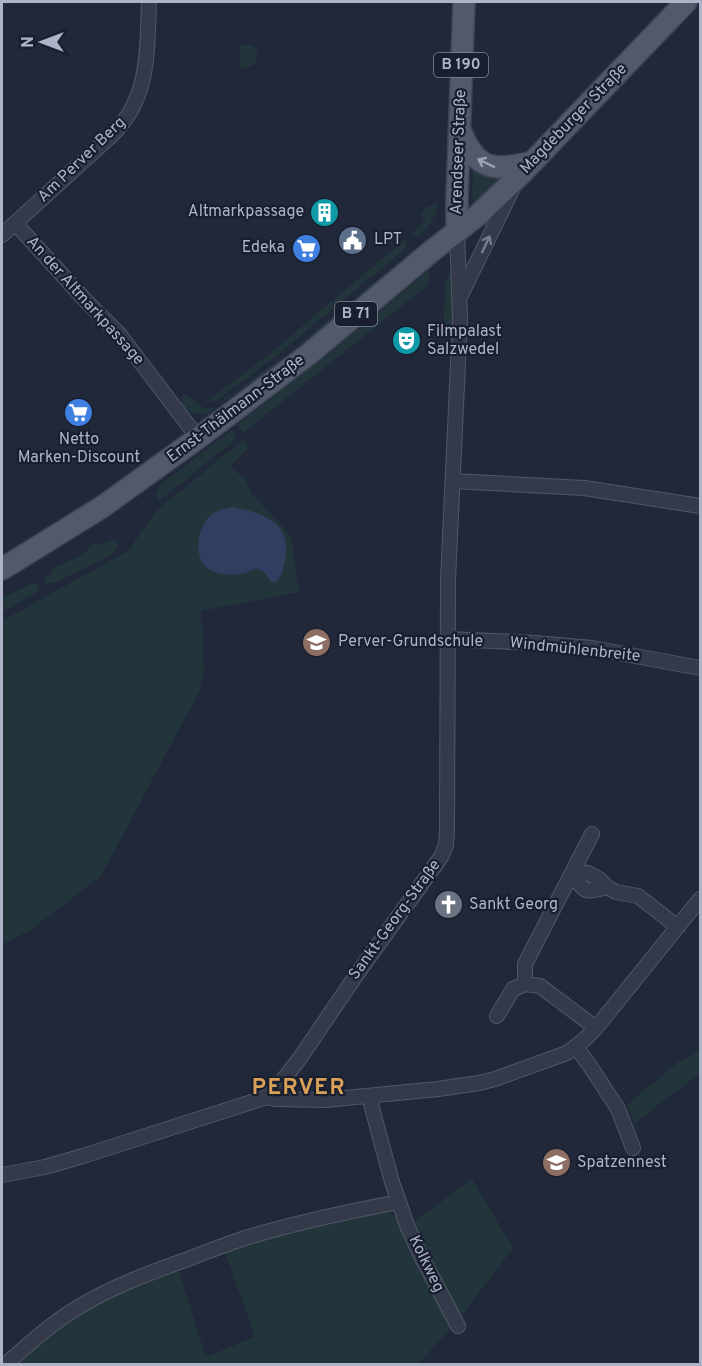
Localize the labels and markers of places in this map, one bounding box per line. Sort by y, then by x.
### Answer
building icon: Altmarkpassage [309,196,341,228]
place label: Altmarkpassage [188,202,304,222]
public building icon: LPT [337,224,369,256]
place label: LPT [374,230,402,250]
supermarket icon: Edeka [290,232,322,264]
place label: Edeka [242,238,285,258]
place label: Filmpalast Salzwedel [427,322,502,360]
theatre icon: Filmpalast Salzwedel [390,325,422,357]
supermarket icon: Netto Marken-Discount [63,396,95,428]
place label: Netto Marken-Discount [18,430,140,468]
school or university icon: Perver-Grundschule [301,626,333,658]
place label: Perver-Grundschule [338,632,483,652]
church icon: Sankt Georg [432,889,464,921]
place label: Sankt Georg [469,895,558,915]
school or university icon: Spatzennest [540,1147,572,1179]
place label: Spatzennest [577,1153,667,1173]

